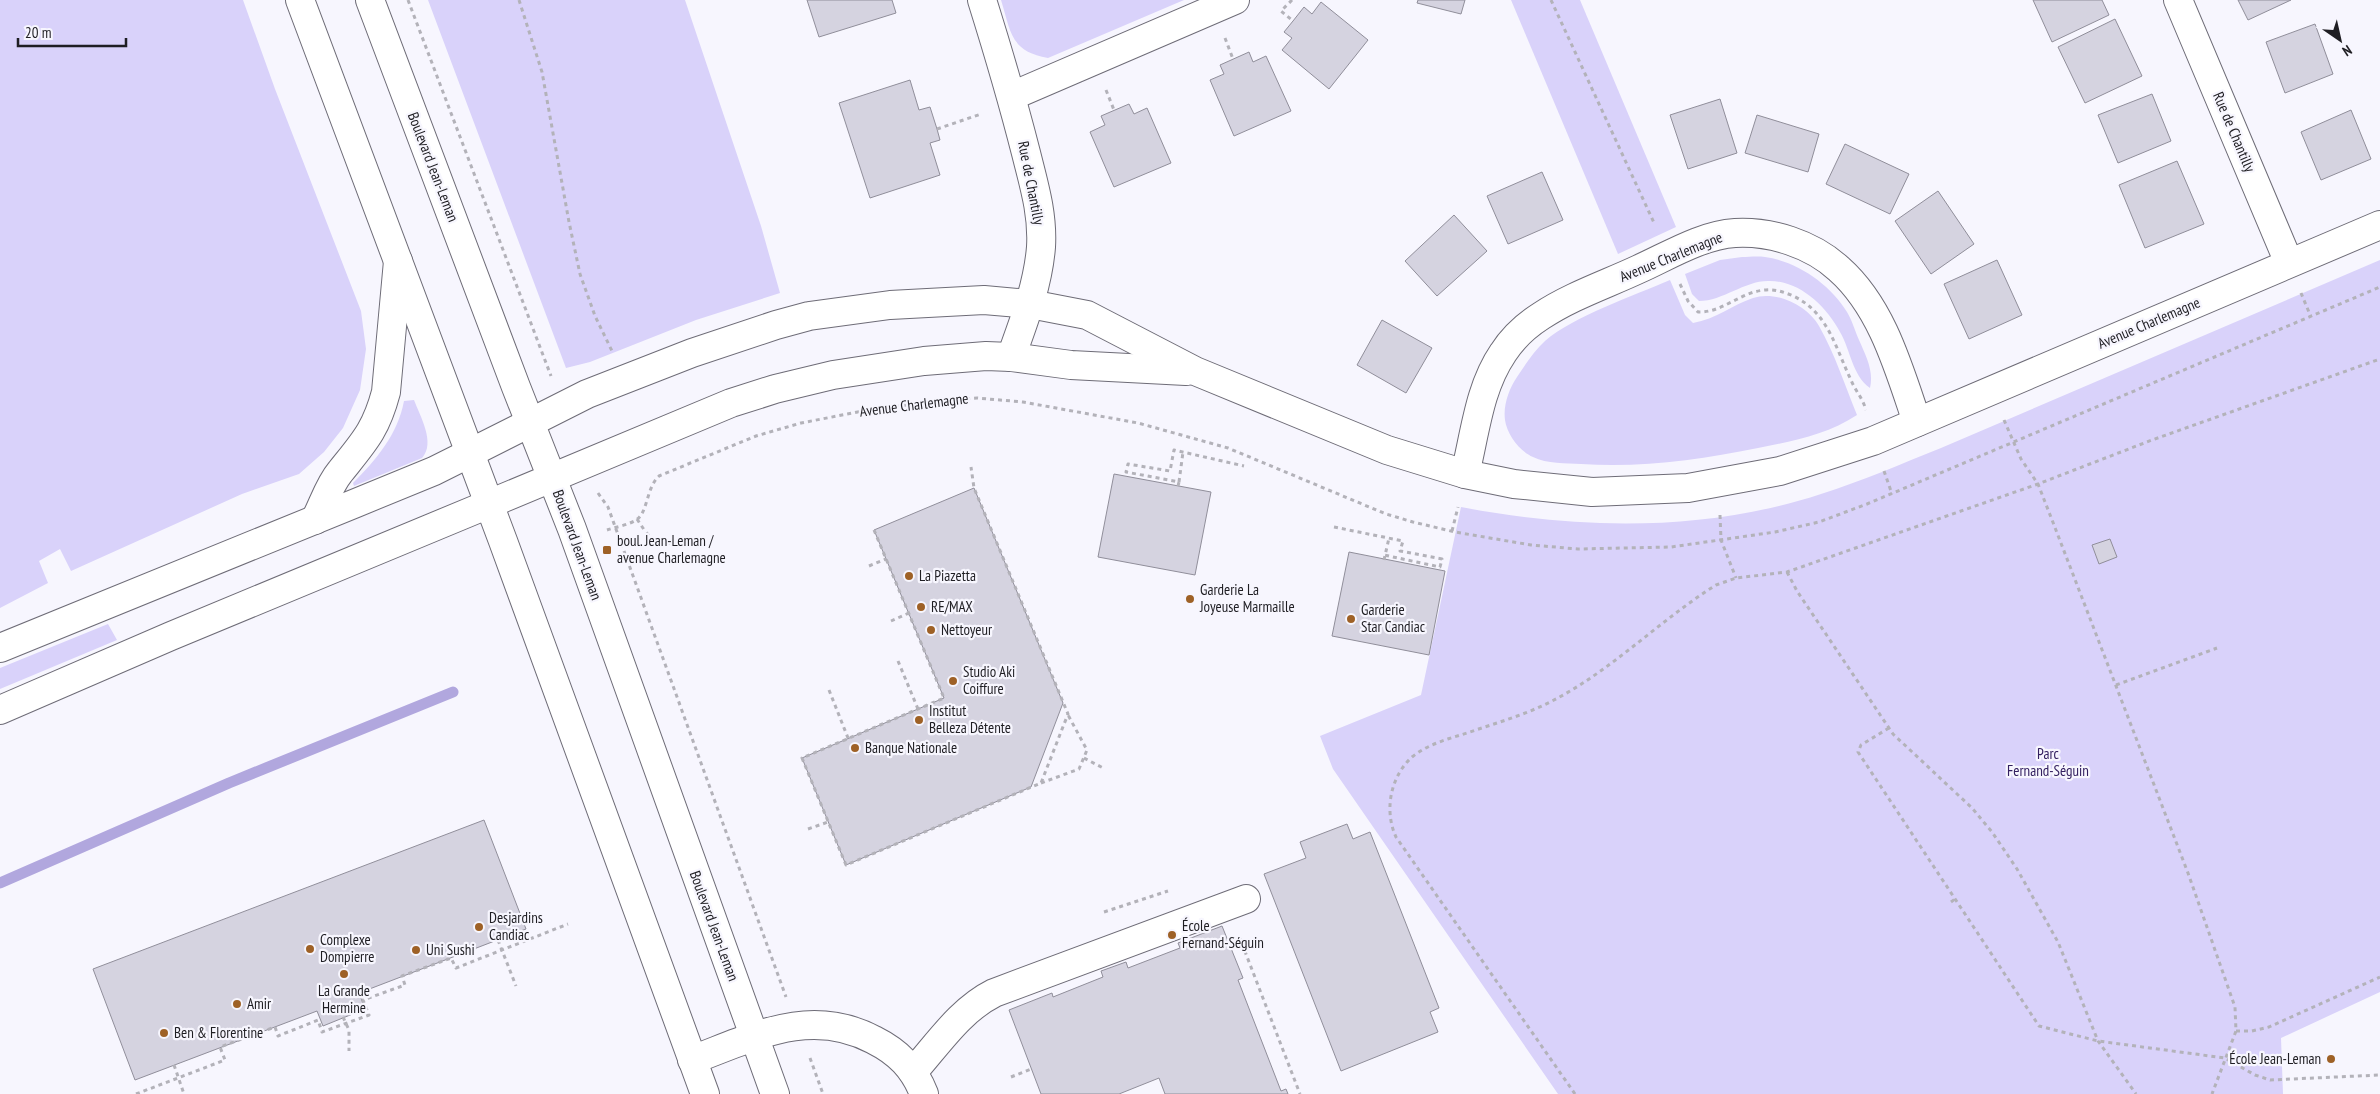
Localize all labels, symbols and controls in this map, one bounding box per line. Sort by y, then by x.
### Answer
scale bar [18,15,125,47]
north arrow [2315,15,2365,65]
text: 20 m [25,23,51,42]
text: N [2339,41,2355,60]
street label: Rue de Chantilly [2209,89,2260,175]
street label: Boulevard Jean-Leman [404,109,463,224]
street label: Rue de Chantilly [1014,139,1049,227]
street label: Avenue Charlemagne [1617,227,1725,286]
street label: Avenue Charlemagne [2095,292,2203,353]
street label: Avenue Charlemagne [858,388,969,421]
street label: Boulevard Jean-Leman [549,487,606,603]
place label: boul. Jean-Leman / avenue Charlemagne [617,531,726,567]
marker: boul. Jean-Leman / avenue Charlemagne [601,544,613,556]
place label: La Piazetta [919,566,976,585]
marker: La Piazetta [903,570,915,582]
place label: Garderie La Joyeuse Marmaille [1199,580,1295,616]
marker: Garderie La Joyeuse Marmaille [1184,593,1196,605]
place label: RE/MAX [931,597,973,616]
place label: Garderie Star Candiac [1361,600,1426,636]
marker: RE/MAX [915,601,927,613]
marker: Garderie Star Candiac [1345,613,1357,625]
place label: Nettoyeur [941,620,993,639]
marker: Nettoyeur [925,624,937,636]
place label: Studio Aki Coiffure [963,662,1015,698]
marker: Studio Aki Coiffure [947,675,959,687]
place label: Institut Belleza Détente [929,701,1011,737]
marker: Institut Belleza Détente [913,714,925,726]
place label: Banque Nationale [865,738,957,757]
marker: Banque Nationale [849,742,861,754]
park label: Parc Fernand-Séguin [2007,744,2089,780]
street label: Boulevard Jean-Leman [686,868,743,984]
place label: Desjardins Candiac [489,908,543,944]
place label: École Fernand-Séguin [1182,916,1264,952]
marker: Desjardins Candiac [473,921,485,933]
marker: École Fernand-Séguin [1166,929,1178,941]
place label: Complexe Dompierre [320,930,375,966]
place label: Uni Sushi [426,940,475,959]
marker: Complexe Dompierre [304,943,316,955]
marker: Uni Sushi [410,944,422,956]
marker: La Grande Hermine [338,968,350,980]
place label: La Grande Hermine [318,981,370,1017]
place label: Amir [247,994,272,1013]
marker: Amir [231,998,243,1010]
place label: Ben & Florentine [174,1023,263,1042]
marker: Ben & Florentine [158,1027,170,1039]
place label: École Jean-Leman [2229,1049,2321,1068]
marker: École Jean-Leman [2325,1053,2337,1065]

